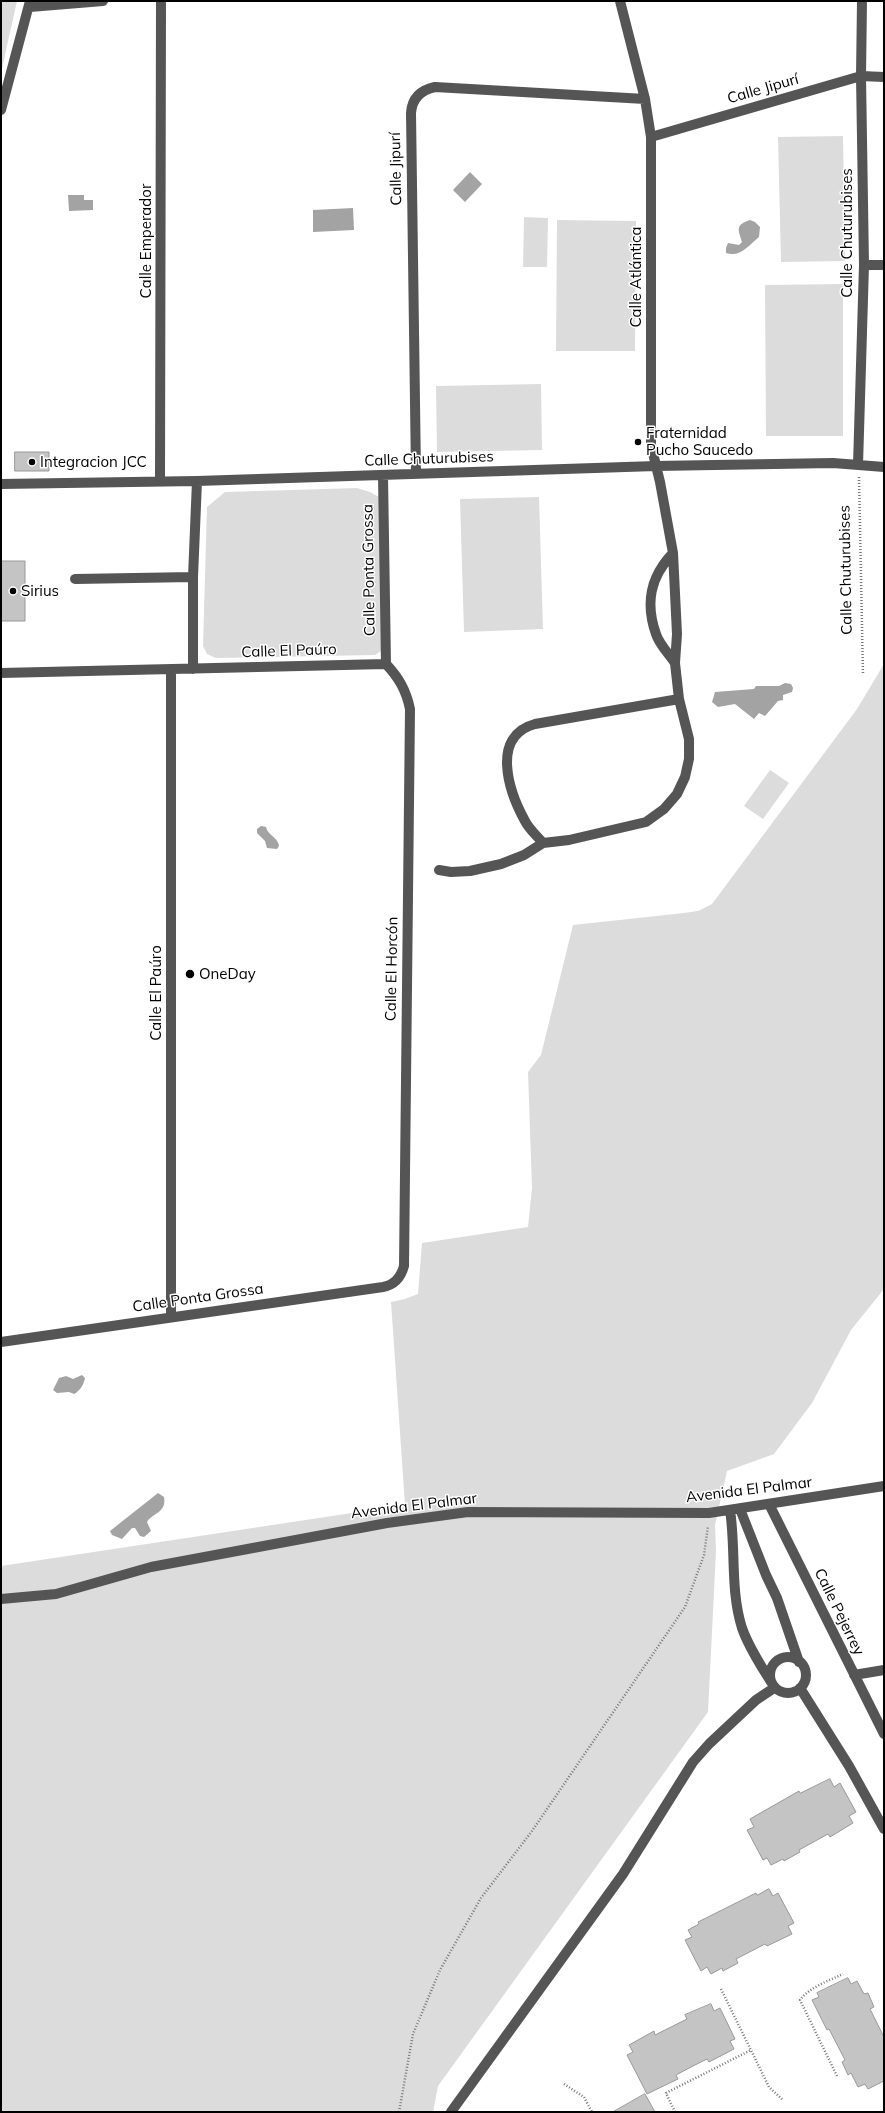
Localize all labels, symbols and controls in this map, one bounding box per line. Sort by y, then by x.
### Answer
street label: Calle Jipurí [725,70,801,108]
street label: Calle Jipurí [386,132,406,206]
street label: Calle Chuturubises [838,168,856,298]
street label: Calle Emperador [137,184,155,298]
street label: Calle Atlántica [627,227,645,327]
place label: Fraternidad Pucho Saucedo [646,424,753,459]
marker: Fraternidad Pucho Saucedo [633,437,643,447]
street label: Calle Chuturubises [364,448,494,470]
place label: Integracion JCC [40,453,147,471]
marker: Integracion JCC [27,457,37,467]
street label: Calle Ponta Grossa [359,504,379,636]
street label: Calle Chuturubises [836,505,856,635]
place label: Sirius [21,582,59,600]
marker: Sirius [8,586,18,596]
street label: Calle El Paúro [241,640,337,662]
street label: Calle El Horcón [382,917,402,1021]
street label: Calle El Paúro [147,945,165,1041]
place label: OneDay [199,965,256,983]
marker: OneDay [184,968,196,980]
street label: Calle Ponta Grossa [131,1280,265,1316]
street label: Avenida El Palmar [685,1473,813,1507]
street label: Avenida El Palmar [350,1489,478,1523]
street label: Calle Pejerrey [810,1566,868,1658]

